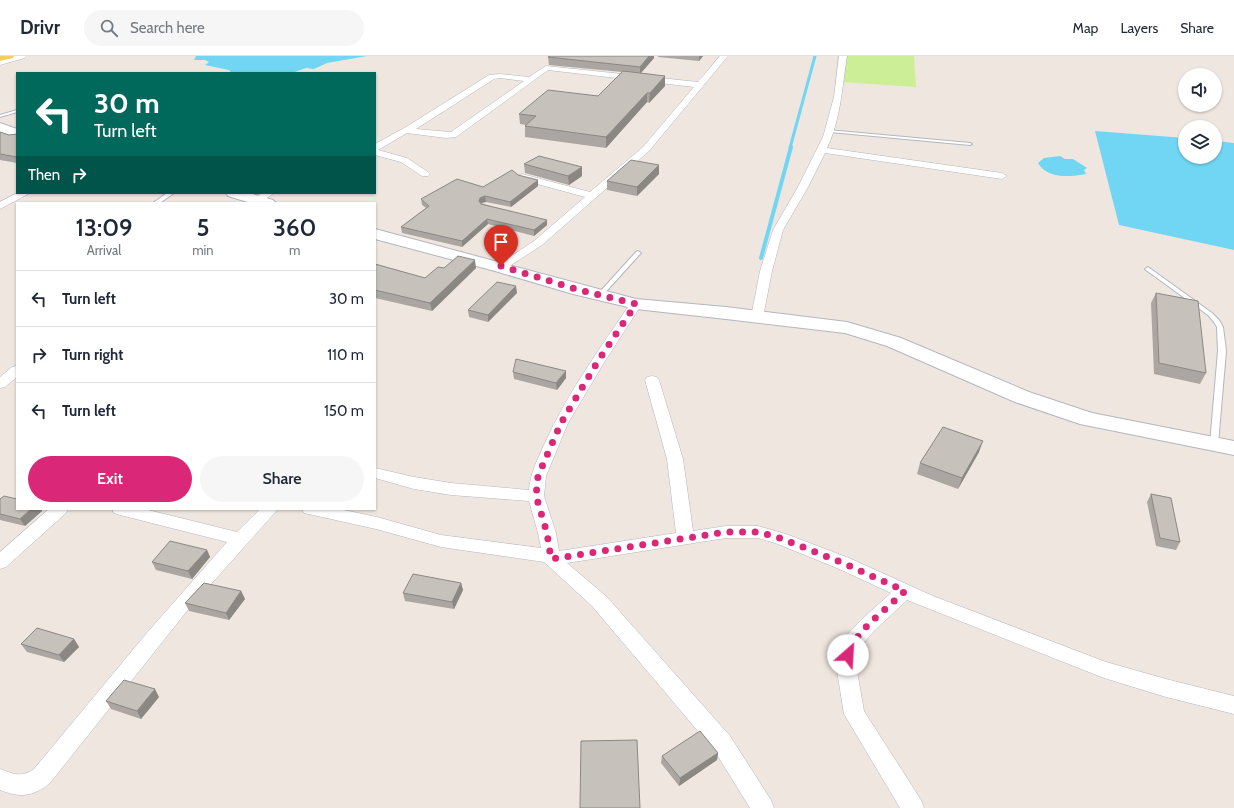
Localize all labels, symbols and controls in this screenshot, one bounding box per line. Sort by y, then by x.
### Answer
search box [84,10,364,46]
text: Drivr [20,16,60,39]
icon: search [98,17,120,39]
text: Search here [130,19,205,37]
text: Map [1073,19,1098,37]
text: Layers [1120,19,1158,37]
text: Share [1180,19,1214,37]
map controls [1178,68,1222,164]
button: sound [1178,68,1222,112]
text: 30 m [94,86,160,120]
icon: left [28,88,80,140]
text: Turn left [94,120,157,142]
button: layers [1178,120,1222,164]
icon: right [68,164,90,186]
text: Then [28,166,60,184]
text: 13:09 [76,213,133,242]
text: 5 [196,213,209,242]
text: 360 [273,213,316,242]
pin [484,225,518,266]
icon: arrive [490,231,512,253]
text: Arrival [87,242,121,258]
text: min [192,242,214,258]
text: m [289,242,300,258]
icon: left [28,288,50,310]
text: Turn left [62,290,116,308]
text: 30 m [329,290,364,308]
icon: right [28,344,50,366]
text: Turn right [62,346,123,364]
text: 110 m [327,346,364,364]
icon: left [28,400,50,422]
text: Turn left [62,402,116,420]
text: 150 m [324,402,364,420]
button: Exit [28,456,192,502]
button: Share [200,456,364,502]
position arrow [827,634,869,676]

